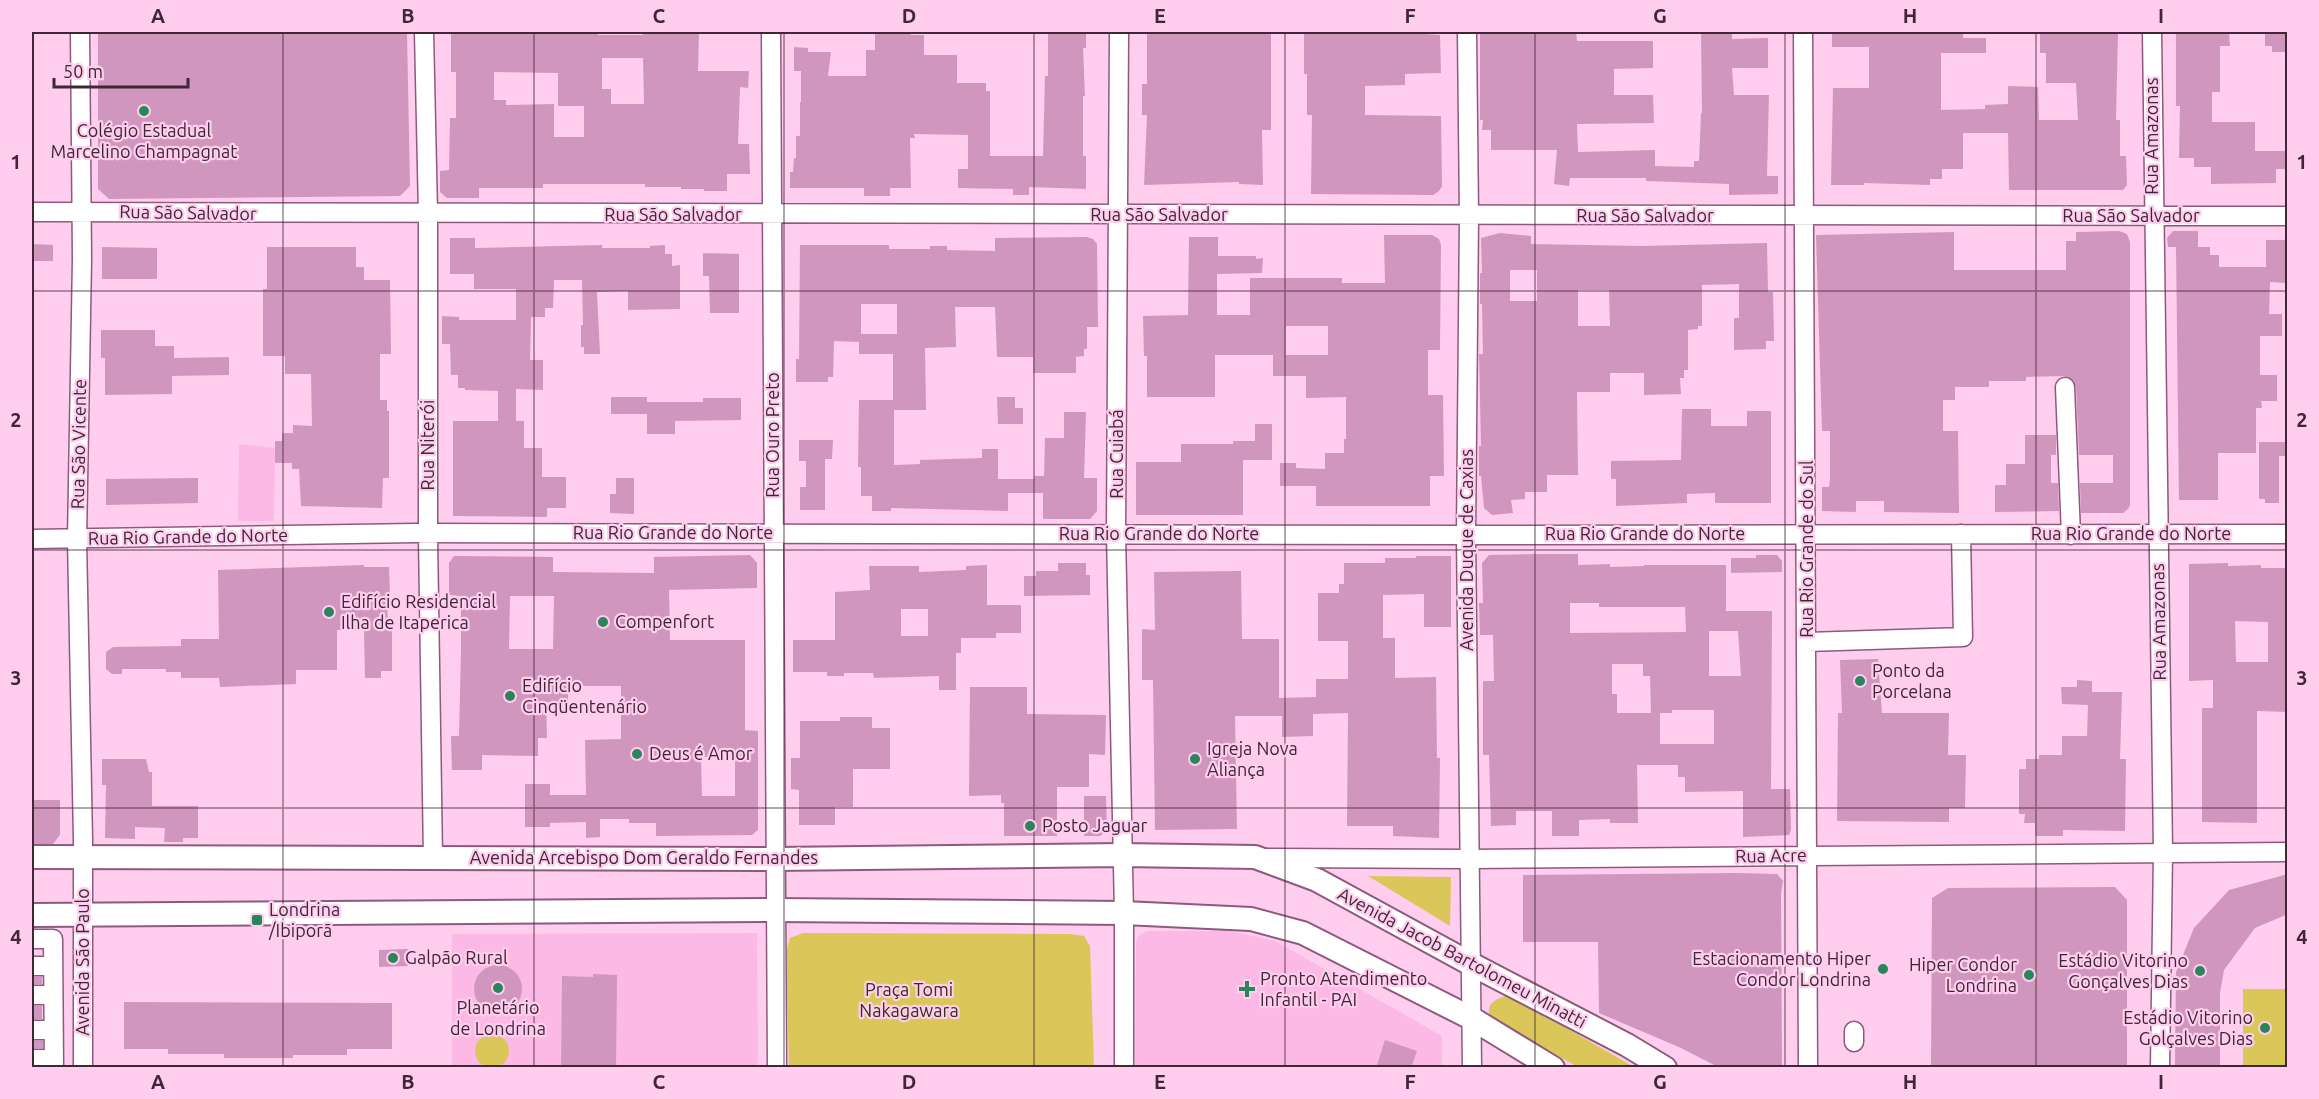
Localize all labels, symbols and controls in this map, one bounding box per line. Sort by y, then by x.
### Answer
text: A [151,4,165,27]
text: B [401,4,415,27]
text: C [653,4,666,27]
text: D [902,4,916,27]
text: E [1154,4,1166,27]
text: F [1404,4,1416,27]
text: G [1653,4,1667,27]
text: H [1903,4,1917,27]
text: I [2158,4,2164,27]
scale bar [54,51,188,89]
text: 50 m [63,61,103,81]
street label: Rua Amazonas [2141,77,2161,195]
marker: Colégio Estadual Marcelino Champagnat [137,104,151,118]
place label: Colégio Estadual Marcelino Champagnat [51,120,237,161]
text: 1 [10,150,22,173]
text: 1 [2296,150,2308,173]
street label: Rua São Salvador [119,201,257,223]
street label: Rua São Salvador [604,204,742,224]
street label: Rua São Salvador [1090,204,1228,224]
street label: Rua São Salvador [1576,205,1714,225]
street label: Rua São Salvador [2062,205,2200,225]
street label: Rua Ouro Preto [762,372,782,498]
street label: Rua São Vicente [67,379,89,509]
street label: Rua Niterói [417,400,437,490]
text: 2 [10,408,22,431]
text: 2 [2296,408,2308,431]
street label: Rua Cuiabá [1106,409,1126,499]
street label: Avenida Duque de Caxias [1456,449,1476,651]
street label: Rua Rio Grande do Sul [1796,460,1816,638]
street label: Rua Rio Grande do Norte [573,522,773,542]
street label: Rua Rio Grande do Norte [1059,523,1259,543]
street label: Rua Rio Grande do Norte [1545,523,1745,543]
street label: Rua Rio Grande do Norte [2031,523,2231,543]
street label: Rua Rio Grande do Norte [88,524,288,548]
street label: Rua Amazonas [2147,563,2169,681]
place label: Edifício Residencial Ilha de Itaperica [341,591,496,632]
marker: Edifício Residencial Ilha de Itaperica [322,605,336,619]
place label: Compenfort [615,611,714,631]
marker: Compenfort [596,615,610,629]
place label: Ponto da Porcelana [1872,660,1952,701]
text: 3 [10,666,22,689]
text: 3 [2296,666,2308,689]
marker: Ponto da Porcelana [1853,674,1867,688]
place label: Edifício Cinqüentenário [522,675,647,716]
marker: Edifício Cinqüentenário [503,689,517,703]
place label: Igreja Nova Aliança [1207,738,1298,779]
place label: Deus é Amor [649,743,753,763]
marker: Deus é Amor [630,747,644,761]
marker: Igreja Nova Aliança [1188,752,1202,766]
place label: Posto Jaguar [1042,815,1148,835]
marker: Posto Jaguar [1023,819,1037,833]
street label: Rua Acre [1735,844,1807,866]
street label: Avenida Arcebispo Dom Geraldo Fernandes [470,847,818,867]
street label: Avenida Jacob Bartolomeu Minatti [1335,883,1590,1031]
street label: Avenida São Paulo [72,888,92,1036]
place label: Londrina /Ibiporã [268,899,340,940]
marker: Londrina /Ibiporã [250,913,264,927]
text: 4 [10,925,22,948]
text: 4 [2296,925,2308,948]
place label: Galpão Rural [405,947,508,967]
place label: Estacionamento Hiper Condor Londrina [1692,948,1871,989]
place label: Estádio Vitorino Gonçalves Dias [2058,950,2188,991]
marker: Galpão Rural [386,951,400,965]
place label: Hiper Condor Londrina [1909,954,2017,995]
marker: Estacionamento Hiper Condor Londrina [1876,962,1890,976]
marker: Estádio Vitorino Gonçalves Dias [2193,964,2207,978]
place label: Pronto Atendimento Infantil - PAI [1260,968,1427,1009]
marker: Hiper Condor Londrina [2022,968,2036,982]
park label: Praça Tomi Nakagawara [859,979,959,1020]
marker: Pronto Atendimento Infantil - PAI [1238,980,1256,998]
marker: Planetário de Londrina [491,981,505,995]
place label: Planetário de Londrina [450,997,546,1038]
place label: Estádio Vitorino Golçalves Dias [2123,1007,2253,1048]
marker: Estádio Vitorino Golçalves Dias [2258,1021,2272,1035]
text: A [151,1070,165,1093]
text: B [401,1070,415,1093]
text: C [653,1070,666,1093]
text: D [902,1070,916,1093]
text: E [1154,1070,1166,1093]
text: F [1404,1070,1416,1093]
text: G [1653,1070,1667,1093]
text: H [1903,1070,1917,1093]
text: I [2158,1070,2164,1093]

